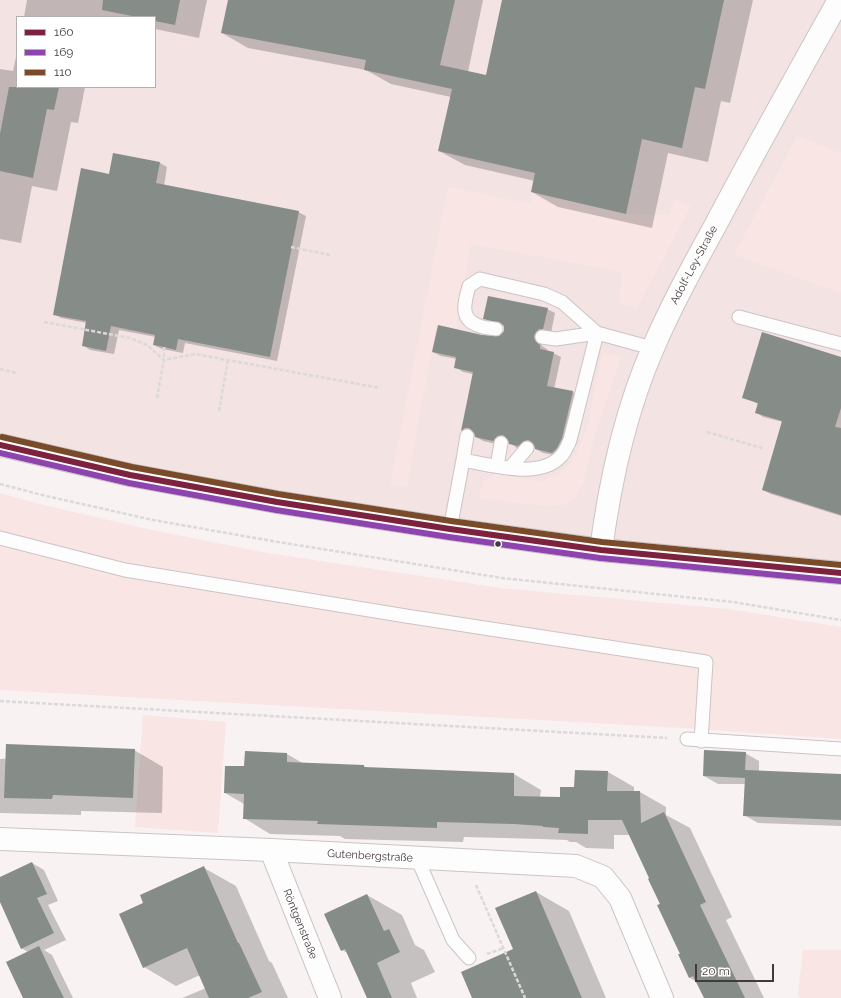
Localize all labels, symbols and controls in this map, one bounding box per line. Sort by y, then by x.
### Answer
legend [16,16,156,88]
text: 160 [54,25,74,39]
text: 169 [54,45,73,59]
text: 110 [54,65,72,79]
street label: Adolf-Ley-Straße [668,223,720,307]
unlabelled marker [493,539,503,549]
street label: Gutenbergstraße [327,847,413,865]
street label: Röntgenstraße [280,887,320,961]
scale bar [697,956,776,982]
text: 20 m [702,964,730,978]

